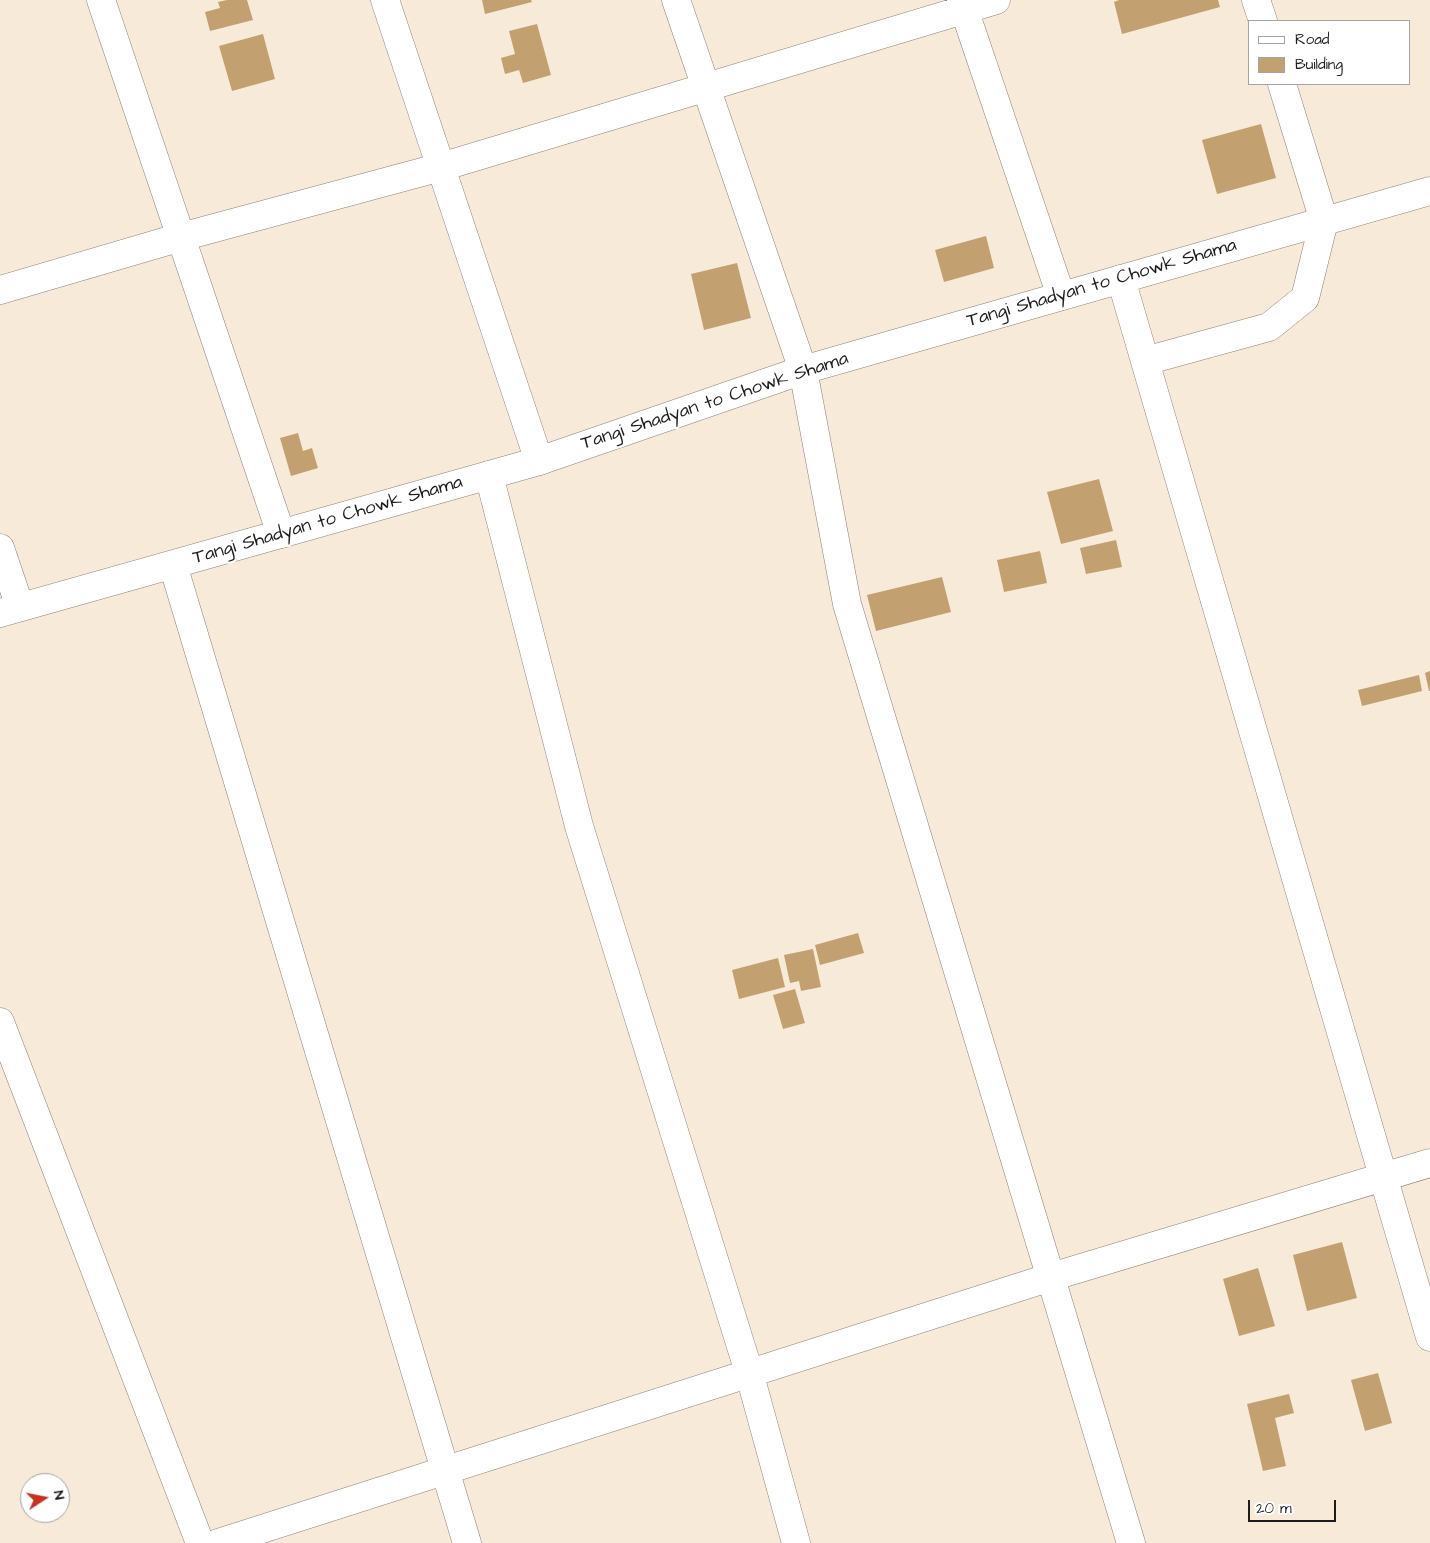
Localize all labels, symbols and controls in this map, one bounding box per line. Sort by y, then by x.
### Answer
legend [1248,20,1410,85]
text: Road [1295,29,1329,50]
text: Building [1295,54,1343,75]
street label: Tangi Shadyan to Chowk Shama [965,235,1239,333]
street label: Tangi Shadyan to Chowk Shama [579,348,851,456]
street label: Tangi Shadyan to Chowk Shama [191,472,465,570]
north arrow [20,1473,70,1523]
text: N [48,1489,69,1502]
scale bar [1250,1490,1338,1522]
text: 20 m [1256,1498,1292,1519]

